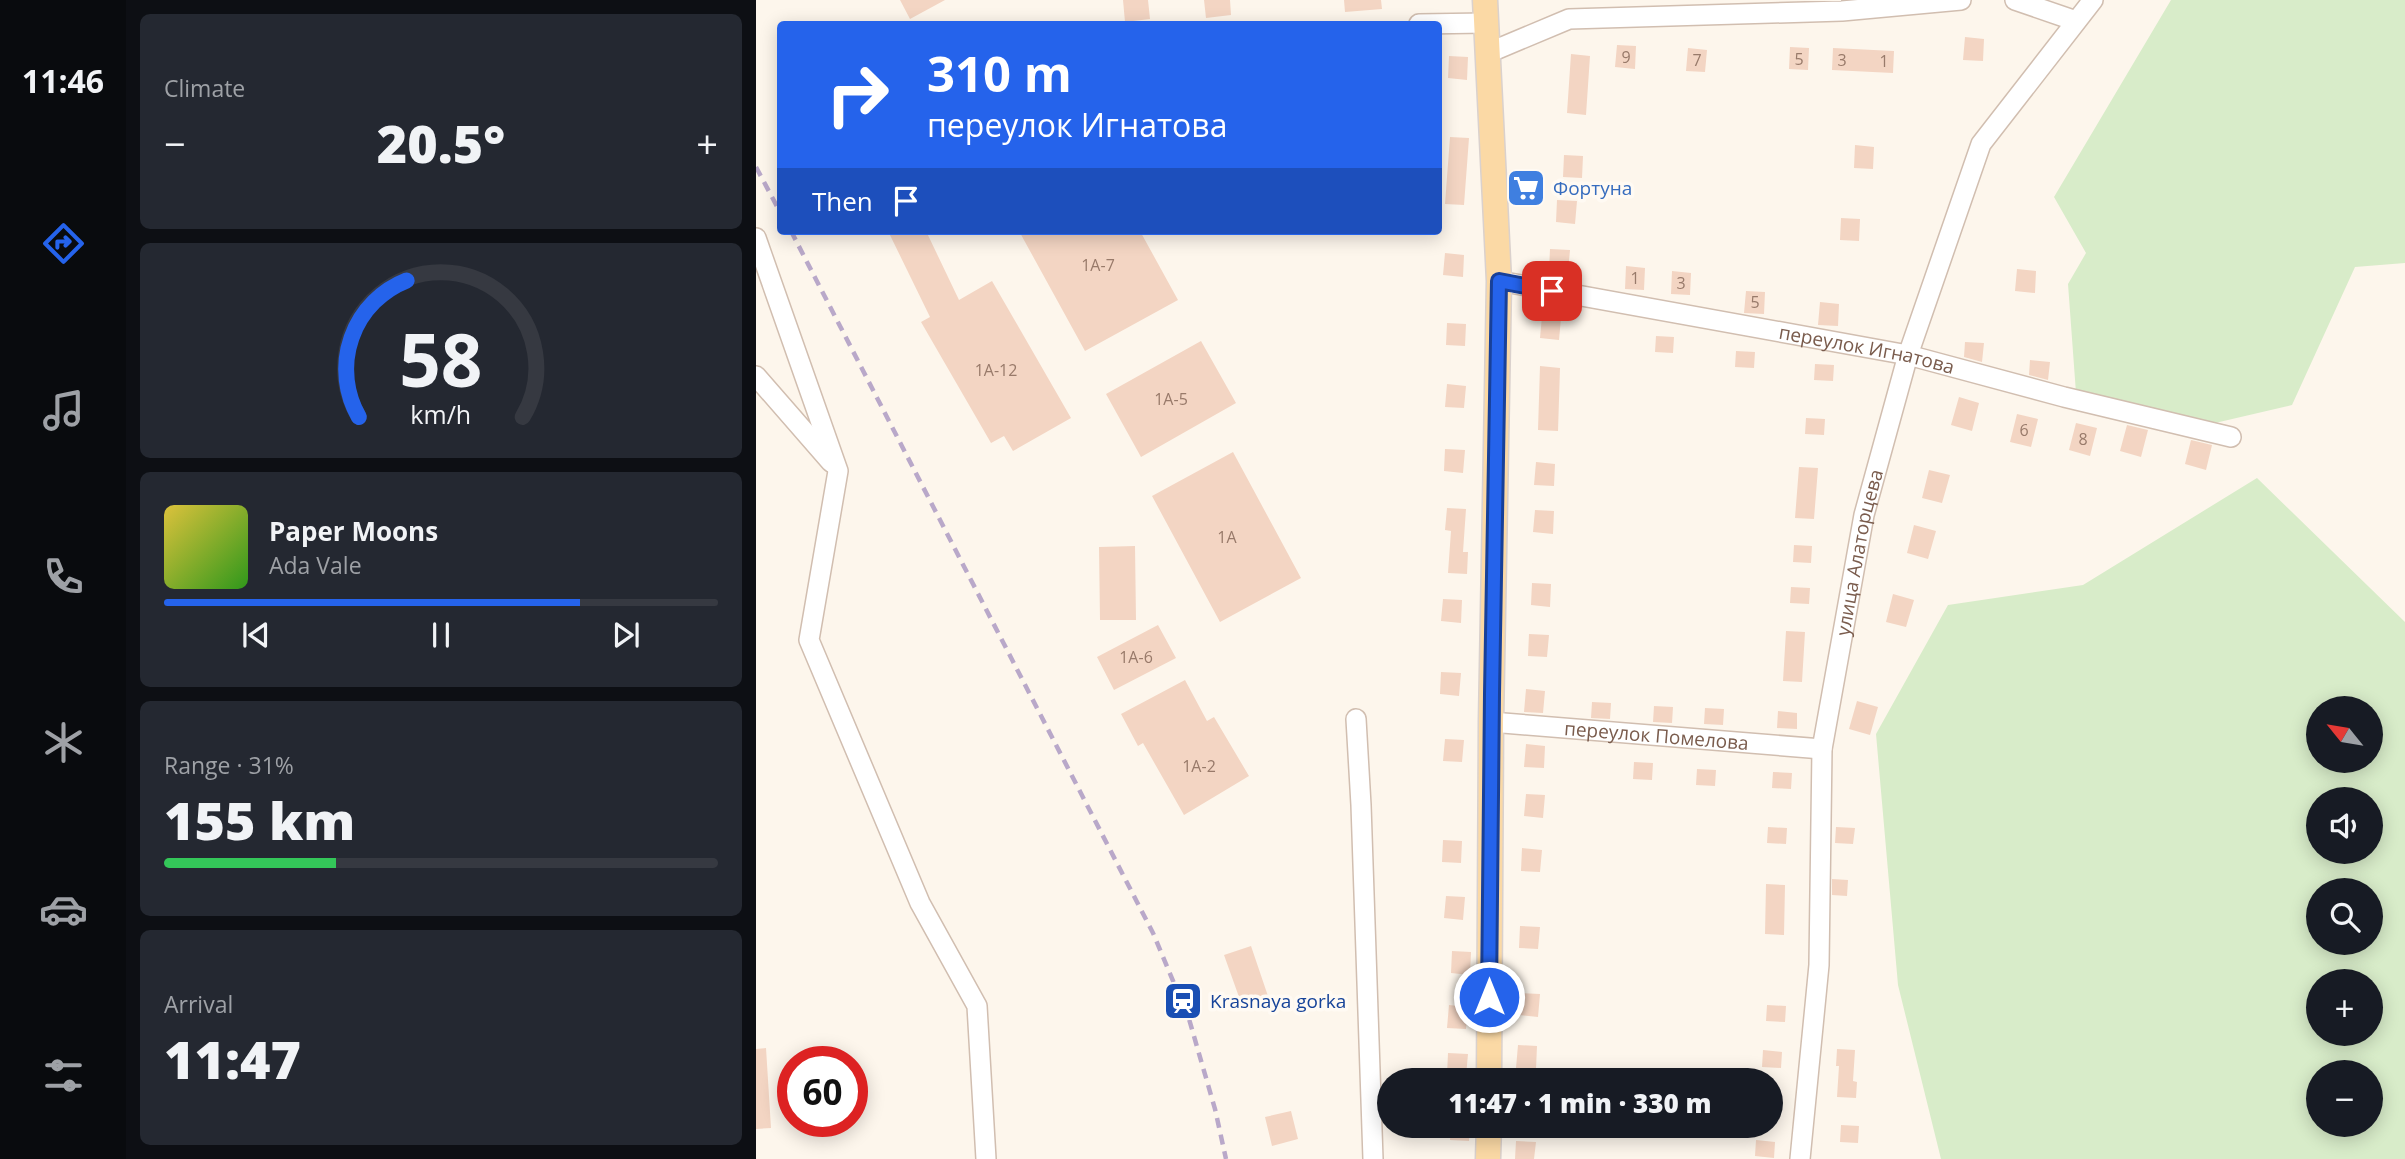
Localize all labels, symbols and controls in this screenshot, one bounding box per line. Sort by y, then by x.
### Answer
text: 310 m [927,40,1072,106]
house number: 9 [1621,46,1631,68]
house number: 5 [1794,48,1804,70]
icon: right [812,49,903,140]
house number: 7 [1692,49,1702,71]
house number: 3 [1837,49,1847,71]
house number: 1 [1879,50,1889,72]
text: 11:46 [22,59,104,102]
text: Climate [164,72,245,104]
text: переулок Игнатова [927,103,1227,146]
text: 20.5° [377,107,505,178]
text: − [164,117,186,169]
text: + [696,117,718,169]
supermarket icon: Фортуна [1505,167,1547,209]
place label: Фортуна [1553,175,1632,201]
icon: arrive [887,182,925,220]
text: Then [812,183,873,219]
icon: directions [39,219,88,268]
house number: 1А-7 [1081,254,1115,276]
pin [1522,261,1582,321]
house number: 1 [1630,267,1640,289]
icon: arrive [1533,272,1571,310]
house number: 3 [1676,272,1686,294]
house number: 5 [1750,291,1760,313]
text: 58 [399,309,483,408]
street label: переулок Игнатова [1777,319,1957,380]
house number: 1А-12 [975,359,1017,381]
icon: music [39,386,88,435]
house number: 1А-5 [1154,388,1188,410]
text: km/h [411,396,471,430]
house number: 6 [2019,419,2029,441]
house number: 8 [2078,428,2088,450]
street label: улица Алаторцева [1830,466,1889,638]
text: Paper Moons [269,513,438,549]
house number: 1А [1217,526,1238,548]
text: Ada Vale [269,549,362,581]
icon: phone [39,552,88,601]
icon: previous [237,616,275,654]
icon: pause [422,616,460,654]
icon: next [607,616,645,654]
house number: 1А-6 [1119,646,1153,668]
north arrow [2306,696,2384,774]
map controls [2306,696,2383,1137]
street label: переулок Помелова [1563,715,1750,756]
icon: climate [39,718,88,767]
text: Range · 31% [164,749,294,781]
house number: 1А-2 [1182,755,1216,777]
text: 155 km [164,784,355,855]
button: sound [2306,787,2383,864]
button: search [2306,878,2383,955]
icon: car [39,885,88,934]
position arrow [1452,960,1526,1034]
button: + [2306,969,2383,1046]
station icon: Krasnaya gorka [1162,980,1204,1022]
text: Arrival [164,988,233,1020]
place label: Krasnaya gorka [1210,988,1346,1014]
text: 11:47 [164,1023,301,1094]
speed limit sign: 60 [777,1046,868,1137]
icon: filters [39,1051,88,1100]
button: − [2306,1060,2383,1137]
text: 11:47 · 1 min · 330 m [1449,1085,1711,1121]

